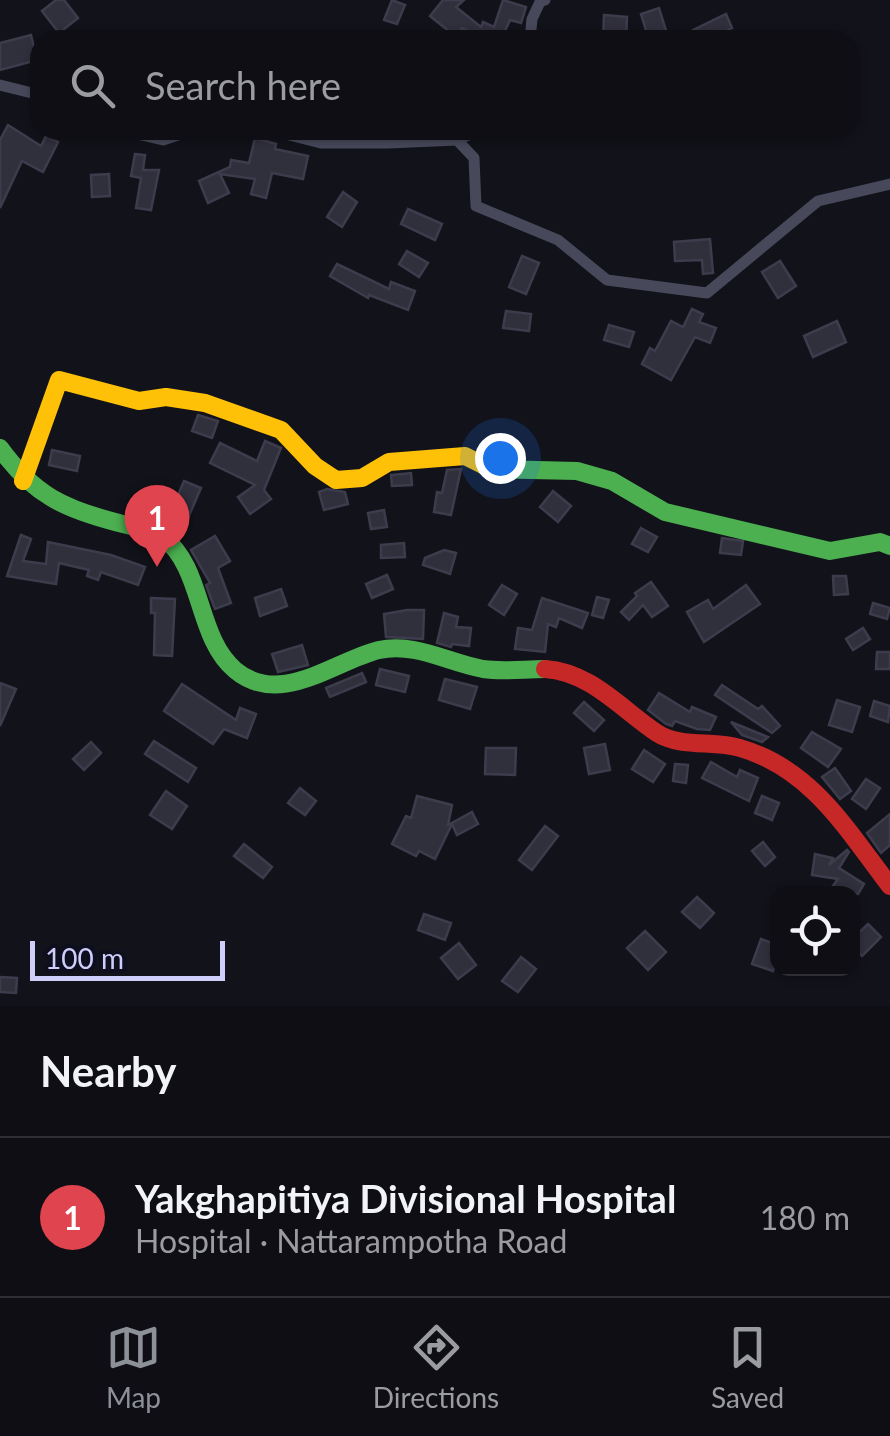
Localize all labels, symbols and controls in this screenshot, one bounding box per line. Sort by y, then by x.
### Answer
search box [30,30,860,140]
icon: search [65,58,120,113]
text: Search here [145,62,341,108]
your location [475,433,526,484]
pin: 1 [124,484,190,567]
map controls [770,886,860,976]
button: locate [770,886,860,976]
scale bar [30,936,225,980]
text: 100 m [45,941,124,975]
text: Nearby [40,1046,177,1096]
text: Yakghapitiya Divisional Hospital [135,1175,676,1221]
text: 1 [63,1198,82,1237]
text: 180 m [760,1198,850,1237]
text: Hospital · Nattarampotha Road [135,1221,567,1260]
tab: Map [106,1320,161,1414]
tab: Directions [373,1320,499,1414]
tab: Saved [711,1320,784,1414]

